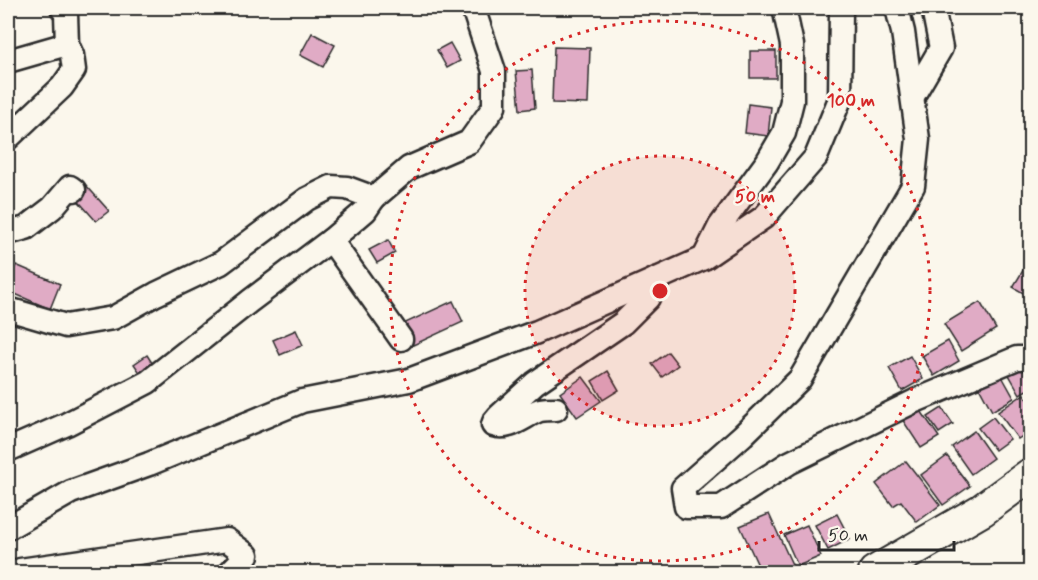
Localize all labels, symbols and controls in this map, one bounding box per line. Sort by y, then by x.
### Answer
text: 100 m [827,89,875,113]
text: 50 m [735,185,775,209]
centre of rings [650,281,670,301]
scale bar [819,514,954,552]
text: 50 m [828,524,868,548]

